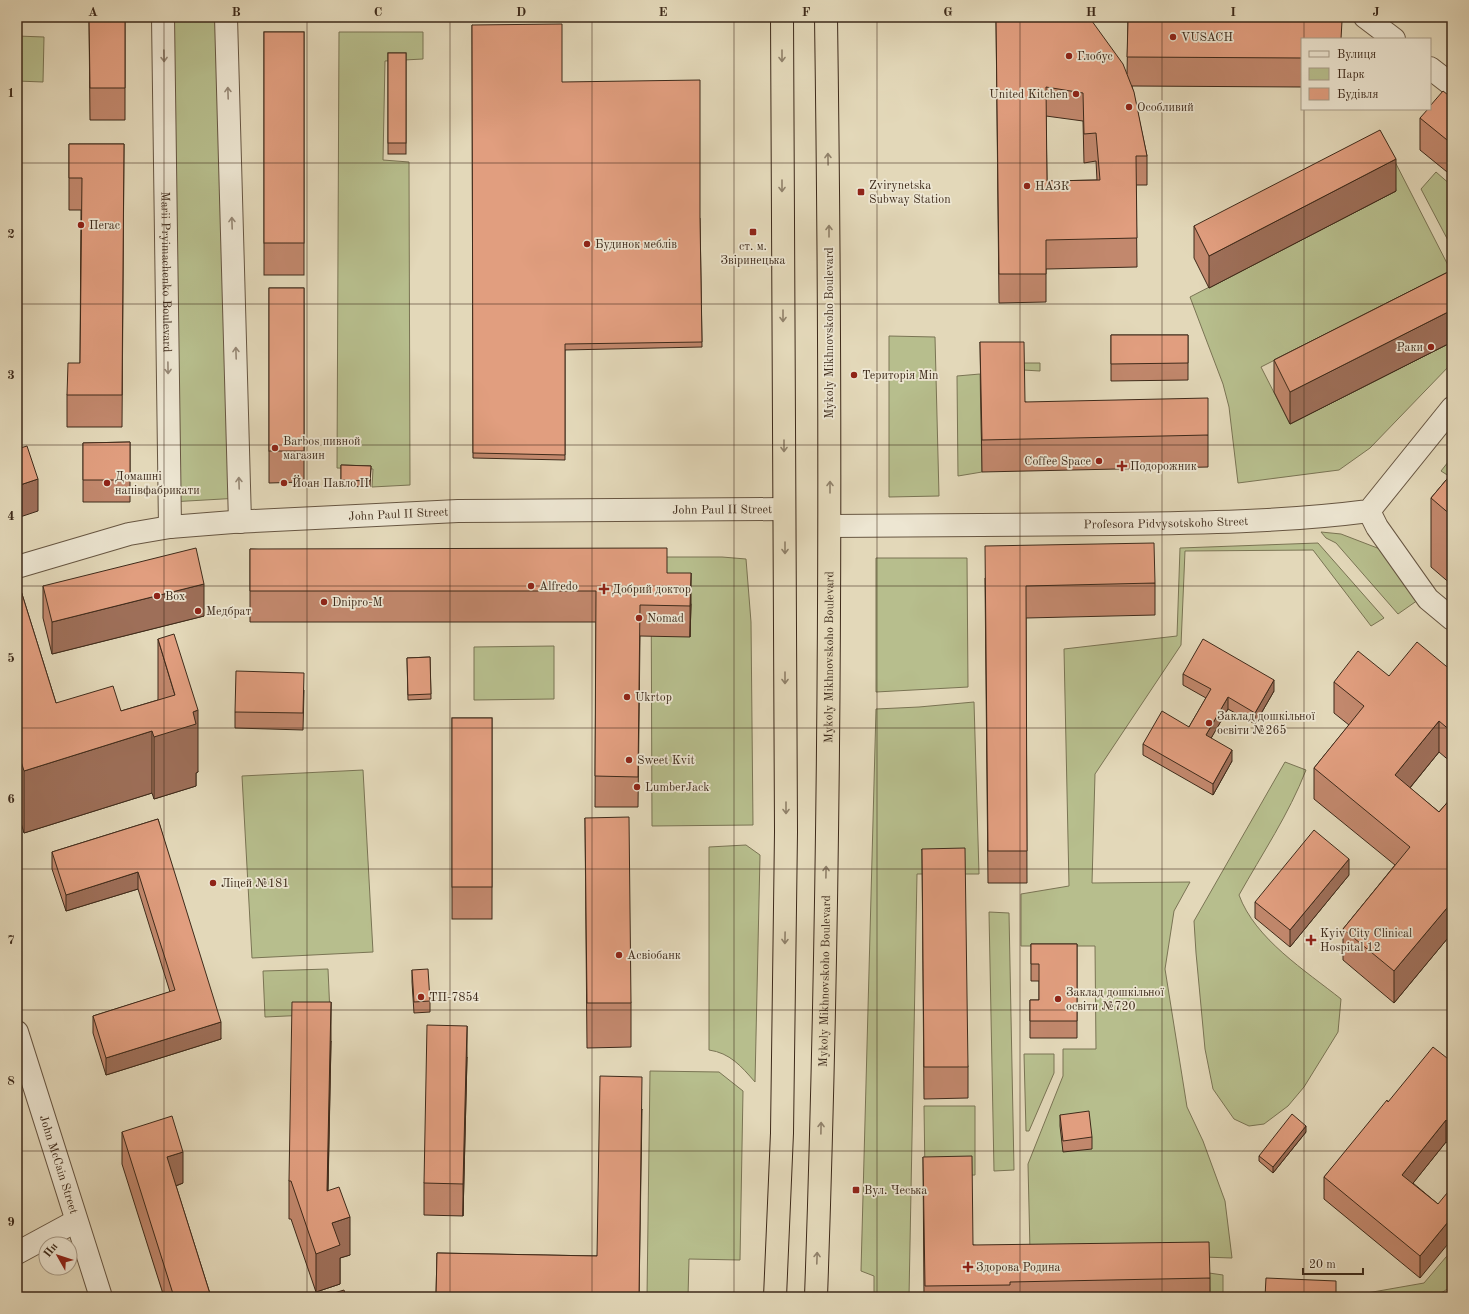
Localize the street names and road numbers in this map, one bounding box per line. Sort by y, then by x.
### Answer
street label: Marii Pryimachenko Boulevard [158,191,173,353]
street label: Mykoly Mikhnovskoho Boulevard [824,247,836,419]
street label: John Paul II Street [672,504,772,517]
street label: John Paul II Street [348,506,449,523]
street label: Profesora Pidvysotskoho Street [1083,516,1249,531]
street label: Mykoly Mikhnovskoho Boulevard [823,571,836,743]
street label: Mykoly Mikhnovskoho Boulevard [818,895,833,1067]
street label: John McCain Street [37,1114,79,1216]

